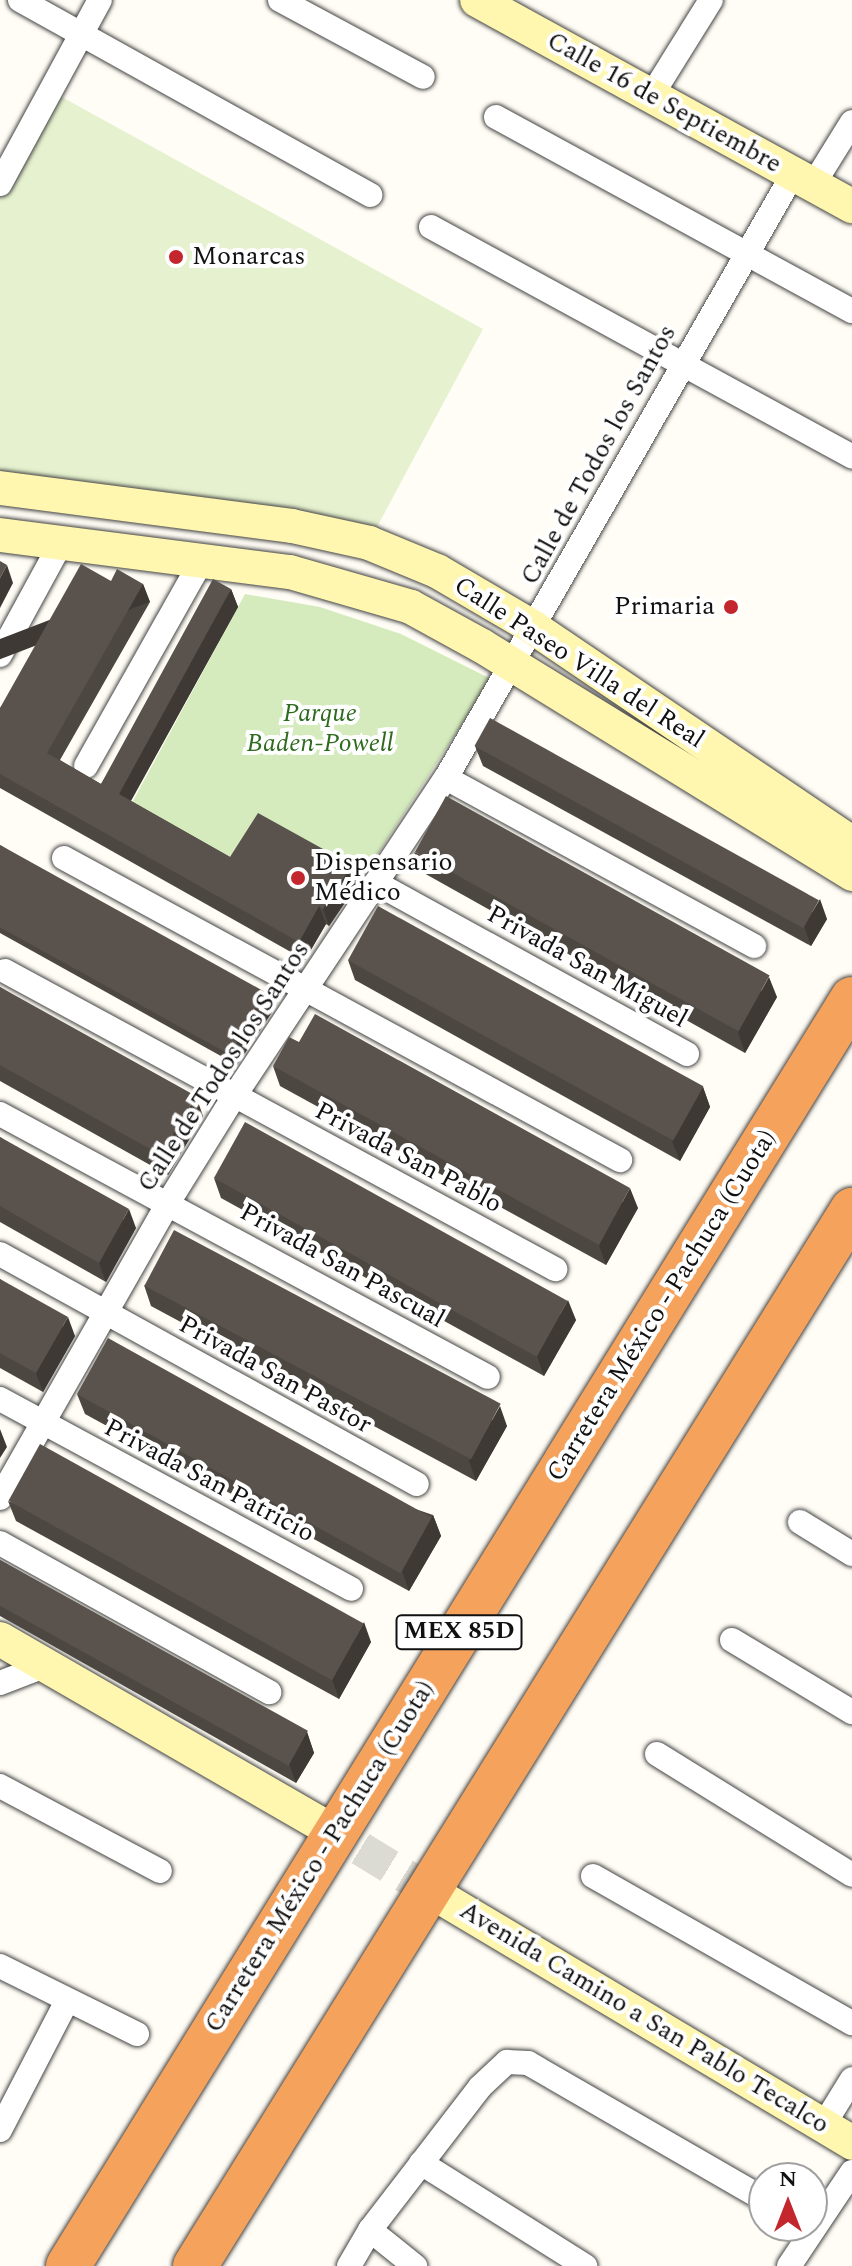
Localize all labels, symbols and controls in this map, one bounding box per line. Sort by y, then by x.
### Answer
street label: Calle 16 de Septiembre [541,26,787,180]
place label: Monarcas [192,241,305,273]
marker: Monarcas [167,248,185,266]
street label: Calle de Todos los Santos [515,320,683,590]
street label: Calle Paseo Villa del Real [448,570,710,756]
place label: Primaria [614,591,715,623]
marker: Primaria [722,598,740,616]
park label: Parque Baden-Powell [246,698,394,760]
place label: Dispensario Médico [314,847,453,908]
marker: Dispensario Médico [289,869,307,887]
street label: Privada San Miguel [481,899,693,1035]
street label: Calle de Todos los Santos [131,936,317,1198]
street label: Privada San Pablo [309,1096,507,1220]
street label: Carretera México - Pachuca (Cuota) [540,1124,784,1488]
street label: Privada San Pascual [234,1197,450,1335]
street label: Privada San Pastor [173,1309,377,1441]
street label: Privada San Patricio [98,1412,320,1550]
road number: MEX 85D [395,1612,523,1652]
street label: Carretera México - Pachuca (Cuota) [198,1675,442,2039]
street label: Avenida Camino a San Pablo Tecalco [454,1895,834,2141]
north arrow [748,2162,828,2242]
text: N [779,2163,797,2196]

